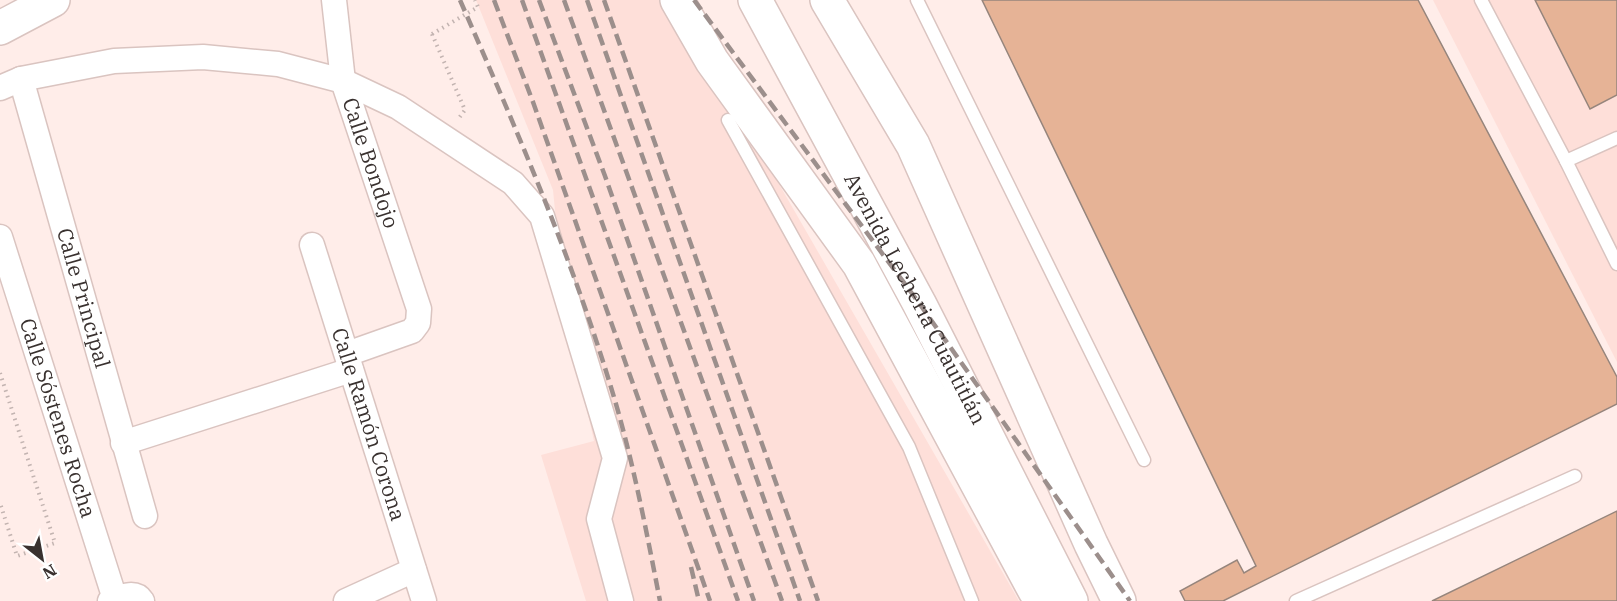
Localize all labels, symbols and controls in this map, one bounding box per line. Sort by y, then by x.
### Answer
street label: Calle Bondojo [337,94,406,232]
street label: Avenida Lecheria Cuautitlán [838,168,994,429]
street label: Calle Principal [51,225,117,371]
street label: Calle Sóstenes Rocha [14,315,103,521]
street label: Calle Ramón Corona [326,324,413,524]
north arrow [12,529,72,589]
text: N [39,560,60,584]

